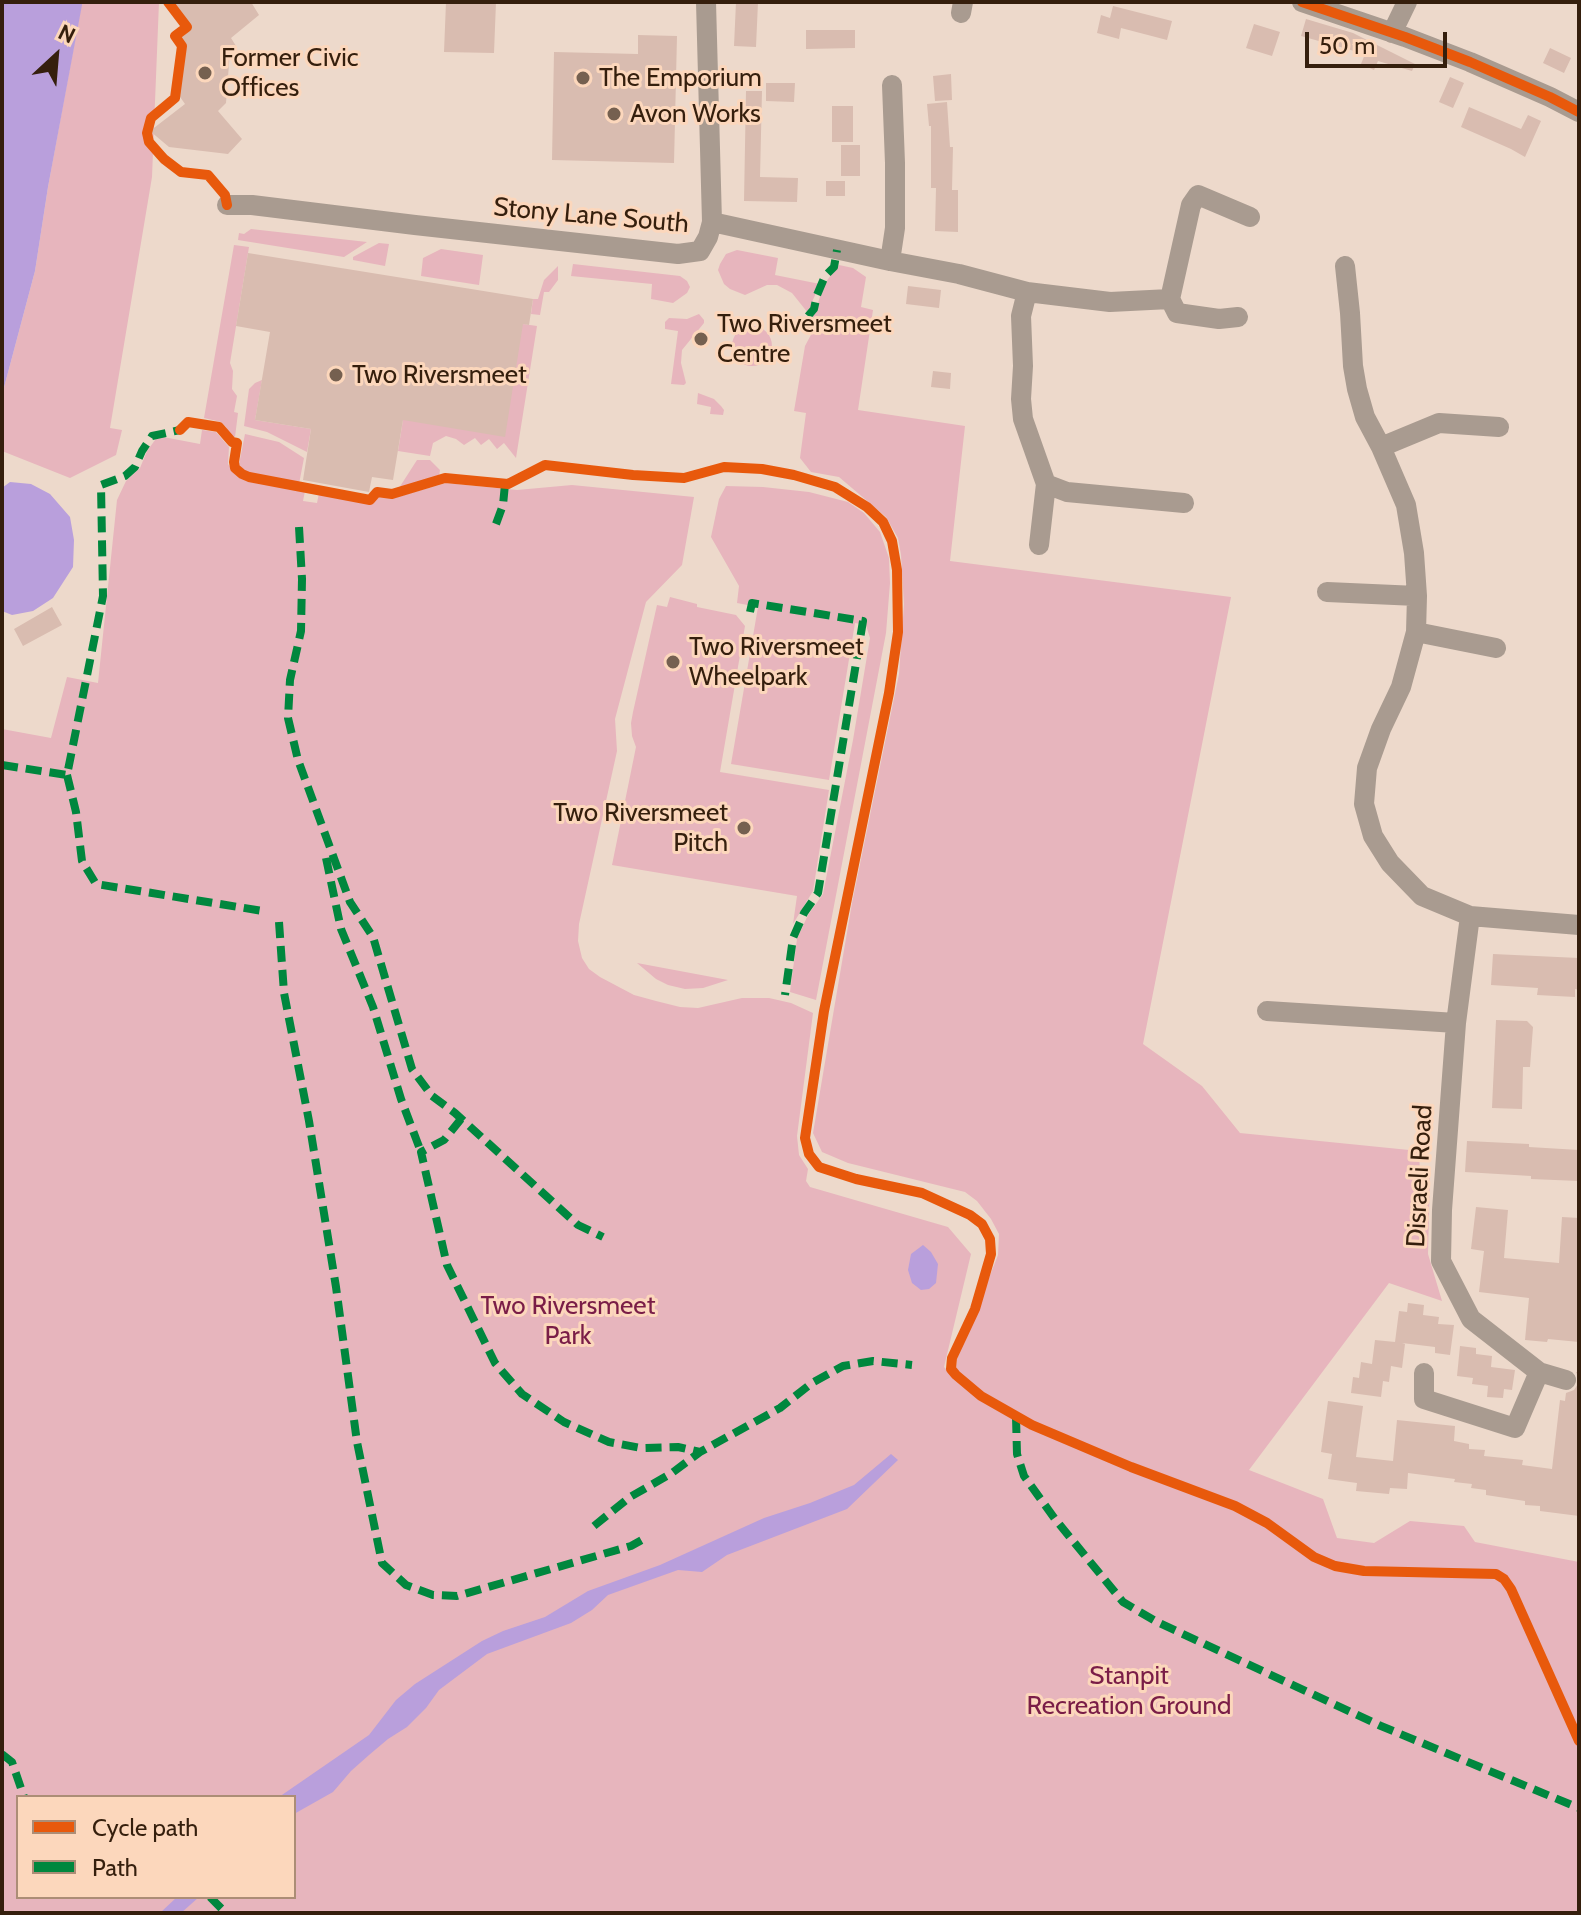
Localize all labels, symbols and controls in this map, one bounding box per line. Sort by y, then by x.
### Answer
north arrow [16,16,96,96]
scale bar [1309,16,1451,66]
text: N [54,18,80,50]
text: 50 m [1319,31,1375,60]
place label: Former Civic Offices [221,42,359,104]
place label: The Emporium [599,62,762,94]
marker: Former Civic Offices [196,64,214,82]
marker: The Emporium [574,69,592,87]
place label: Avon Works [630,98,761,130]
marker: Avon Works [605,105,623,123]
street label: Stony Lane South [492,192,690,240]
place label: Two Riversmeet Centre [717,308,892,370]
marker: Two Riversmeet Centre [692,330,710,348]
place label: Two Riversmeet [352,359,527,391]
marker: Two Riversmeet [327,366,345,384]
place label: Two Riversmeet Wheelpark [689,631,864,692]
marker: Two Riversmeet Wheelpark [664,653,682,671]
place label: Two Riversmeet Pitch [553,797,728,858]
marker: Two Riversmeet Pitch [735,819,753,837]
street label: Disraeli Road [1401,1104,1439,1248]
park label: Two Riversmeet Park [481,1290,655,1352]
park label: Stanpit Recreation Ground [1027,1660,1231,1722]
legend [16,1795,296,1899]
text: Cycle path [92,1813,198,1842]
text: Path [92,1853,138,1882]

